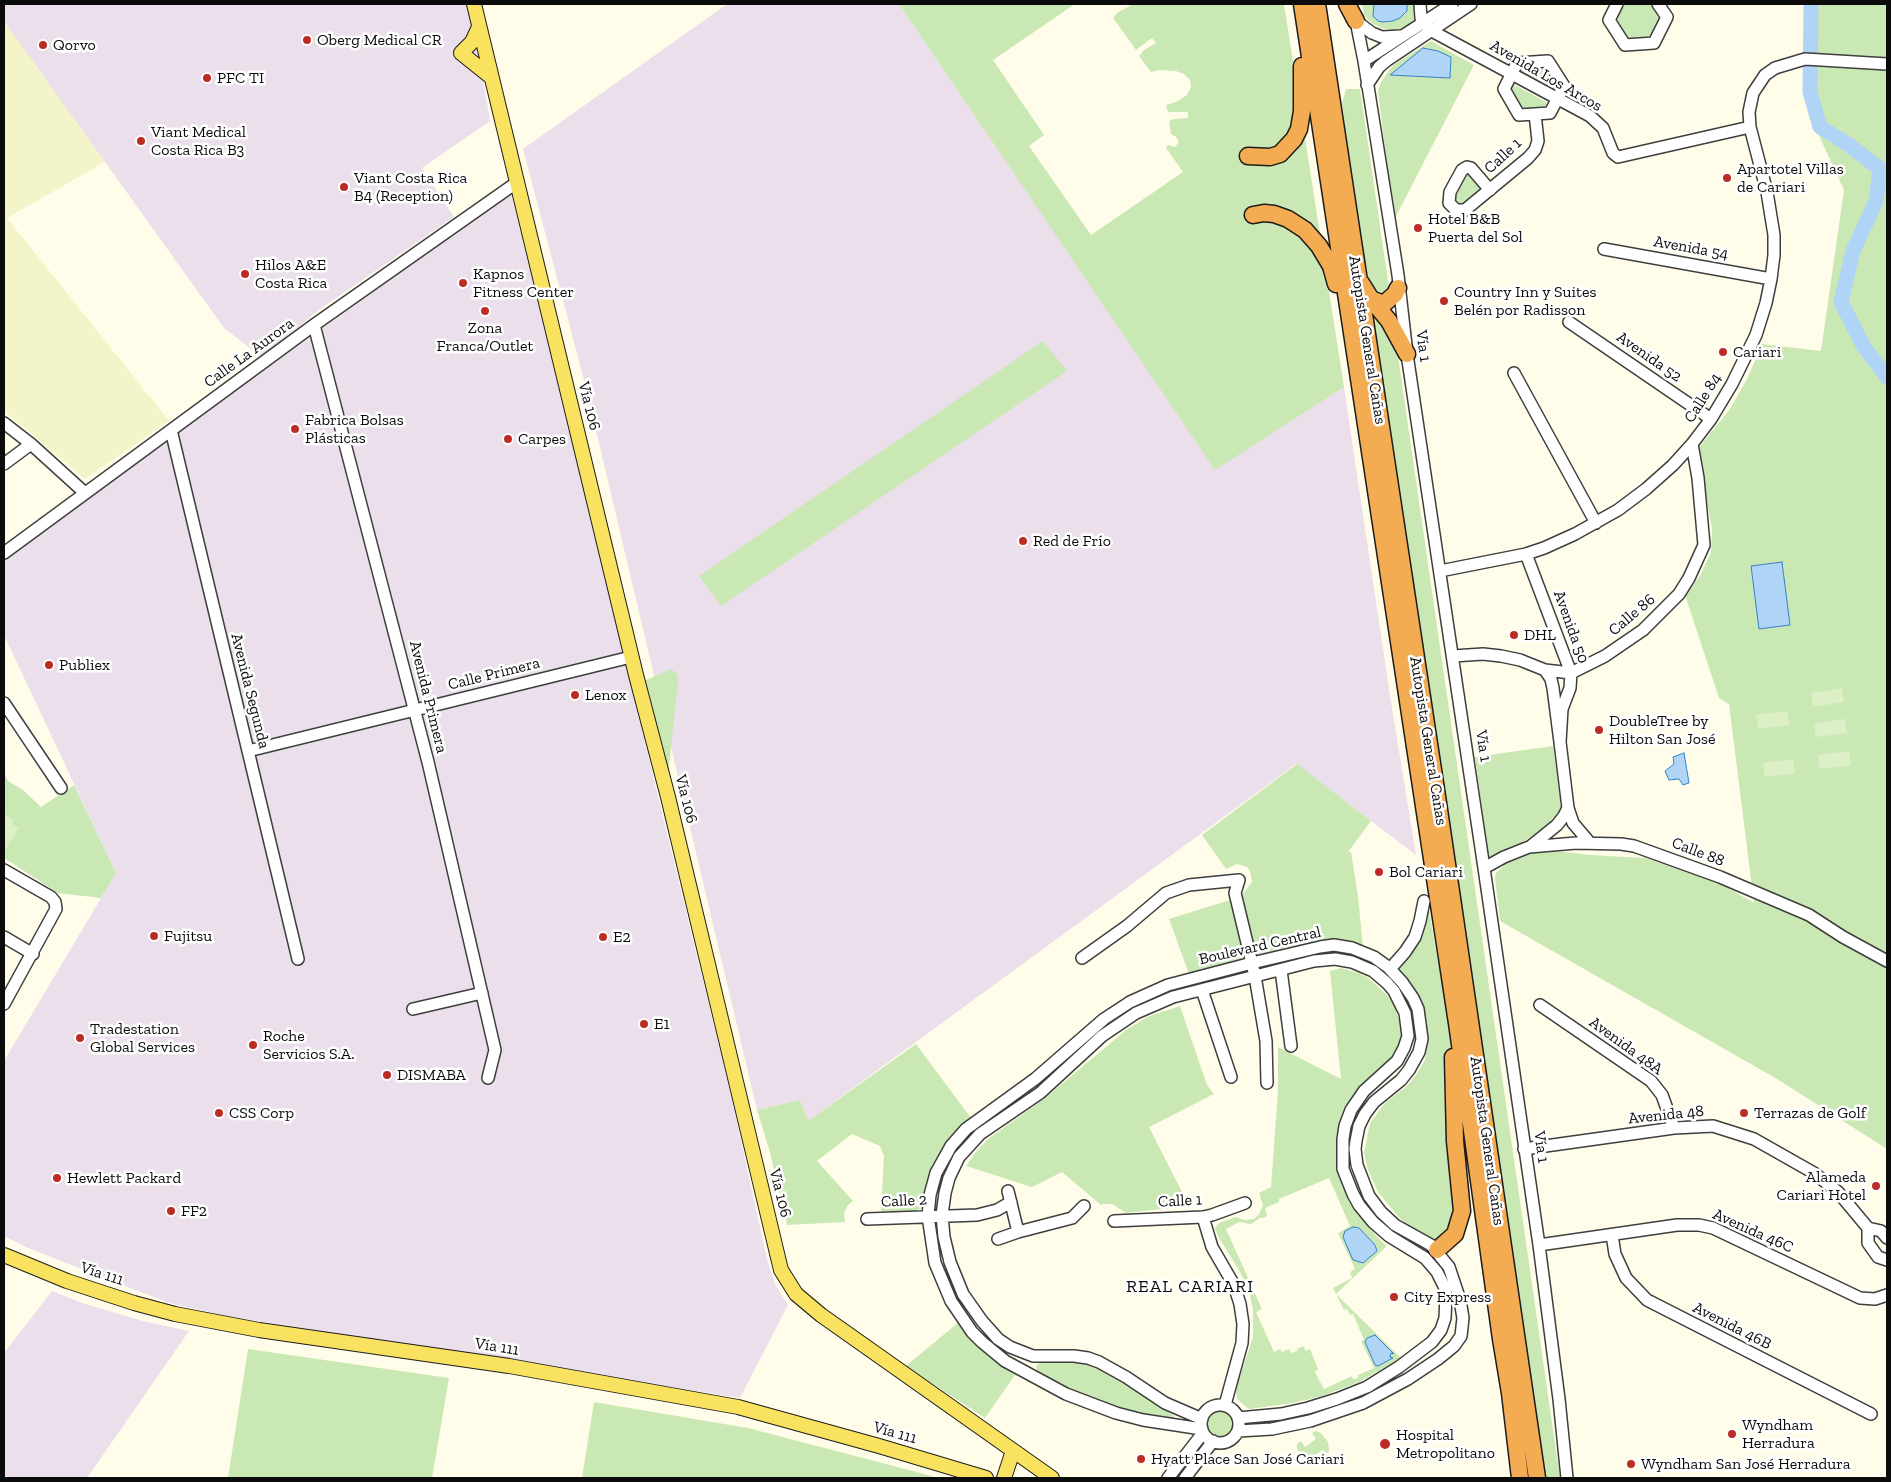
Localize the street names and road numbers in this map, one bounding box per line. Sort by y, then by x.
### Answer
street label: Avenida Los Arcos [1487,36,1605,116]
street label: Calle 1 [1480,134,1526,178]
street label: Avenida 54 [1652,232,1730,264]
street label: Autopista General Cañas [1344,254,1390,426]
street label: Calle La Aurora [200,314,298,392]
street label: Avenida 52 [1613,328,1685,386]
street label: Vía 1 [1411,329,1435,363]
street label: Calle 84 [1680,370,1726,426]
street label: Vía 106 [574,380,604,432]
street label: Avenida 50 [1549,588,1593,666]
street label: Calle 86 [1605,590,1659,640]
street label: Avenida Segunda [226,631,274,751]
street label: Avenida Primera [405,639,451,755]
street label: Calle Primera [446,653,542,695]
street label: Autopista General Cañas [1405,655,1451,827]
street label: Vía 1 [1471,729,1495,763]
street label: Vía 106 [671,773,701,825]
street label: Calle 88 [1669,833,1727,871]
street label: Boulevard Central [1197,923,1323,969]
street label: Avenida 48A [1585,1013,1667,1079]
street label: Autopista General Cañas [1466,1055,1508,1227]
street label: Avenida 48 [1627,1101,1705,1129]
street label: Vía 1 [1529,1130,1553,1164]
street label: Vía 106 [765,1167,795,1219]
street label: Calle 2 [881,1190,927,1212]
street label: Calle 1 [1158,1190,1202,1212]
street label: Avenida 46C [1710,1205,1796,1257]
street label: Vía 111 [78,1258,126,1290]
street label: Avenida 46B [1690,1298,1774,1354]
street label: Vía 111 [474,1334,520,1360]
street label: Vía 111 [871,1418,919,1448]

